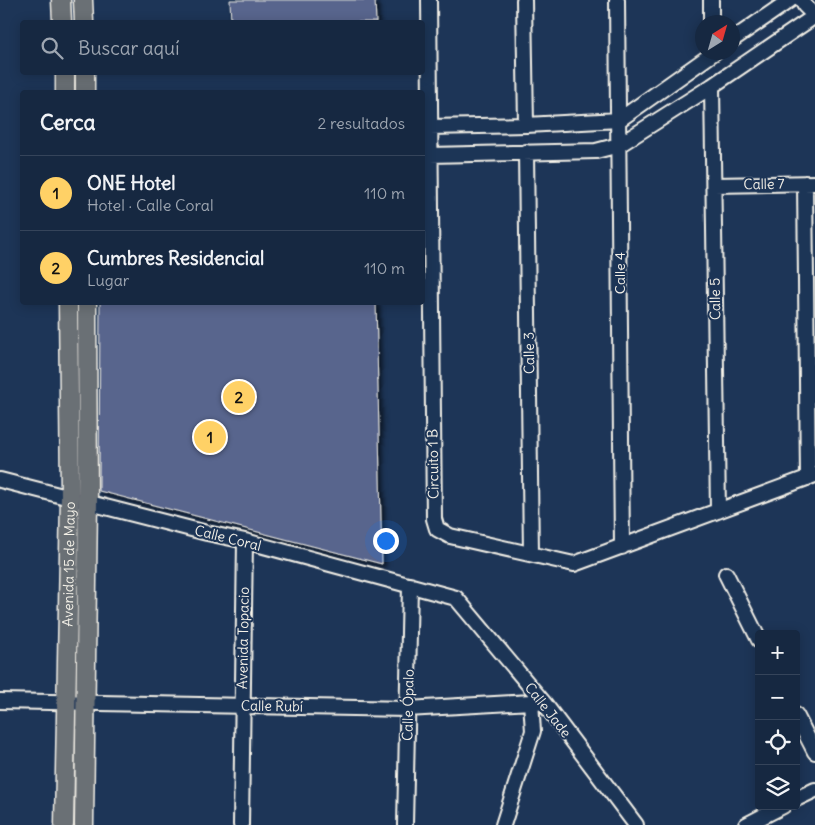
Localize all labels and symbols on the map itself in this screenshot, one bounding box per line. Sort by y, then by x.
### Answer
north arrow [695,15,740,60]
street label: Calle 7 [743,175,785,193]
street label: Calle 4 [611,252,629,294]
street label: Calle 5 [706,278,724,320]
street label: Calle 3 [520,332,538,374]
pin: 2 [223,378,255,416]
pin: 1 [194,418,226,456]
street label: Circuito 1 B [423,429,443,499]
street label: Avenida 15 de Mayo [59,501,79,627]
street label: Calle Coral [193,521,263,555]
your location [373,528,399,554]
street label: Avenida Topacio [233,587,253,689]
street label: Calle Ópalo [398,669,418,741]
street label: Calle Jade [521,679,575,741]
street label: Calle Rubí [241,696,303,716]

